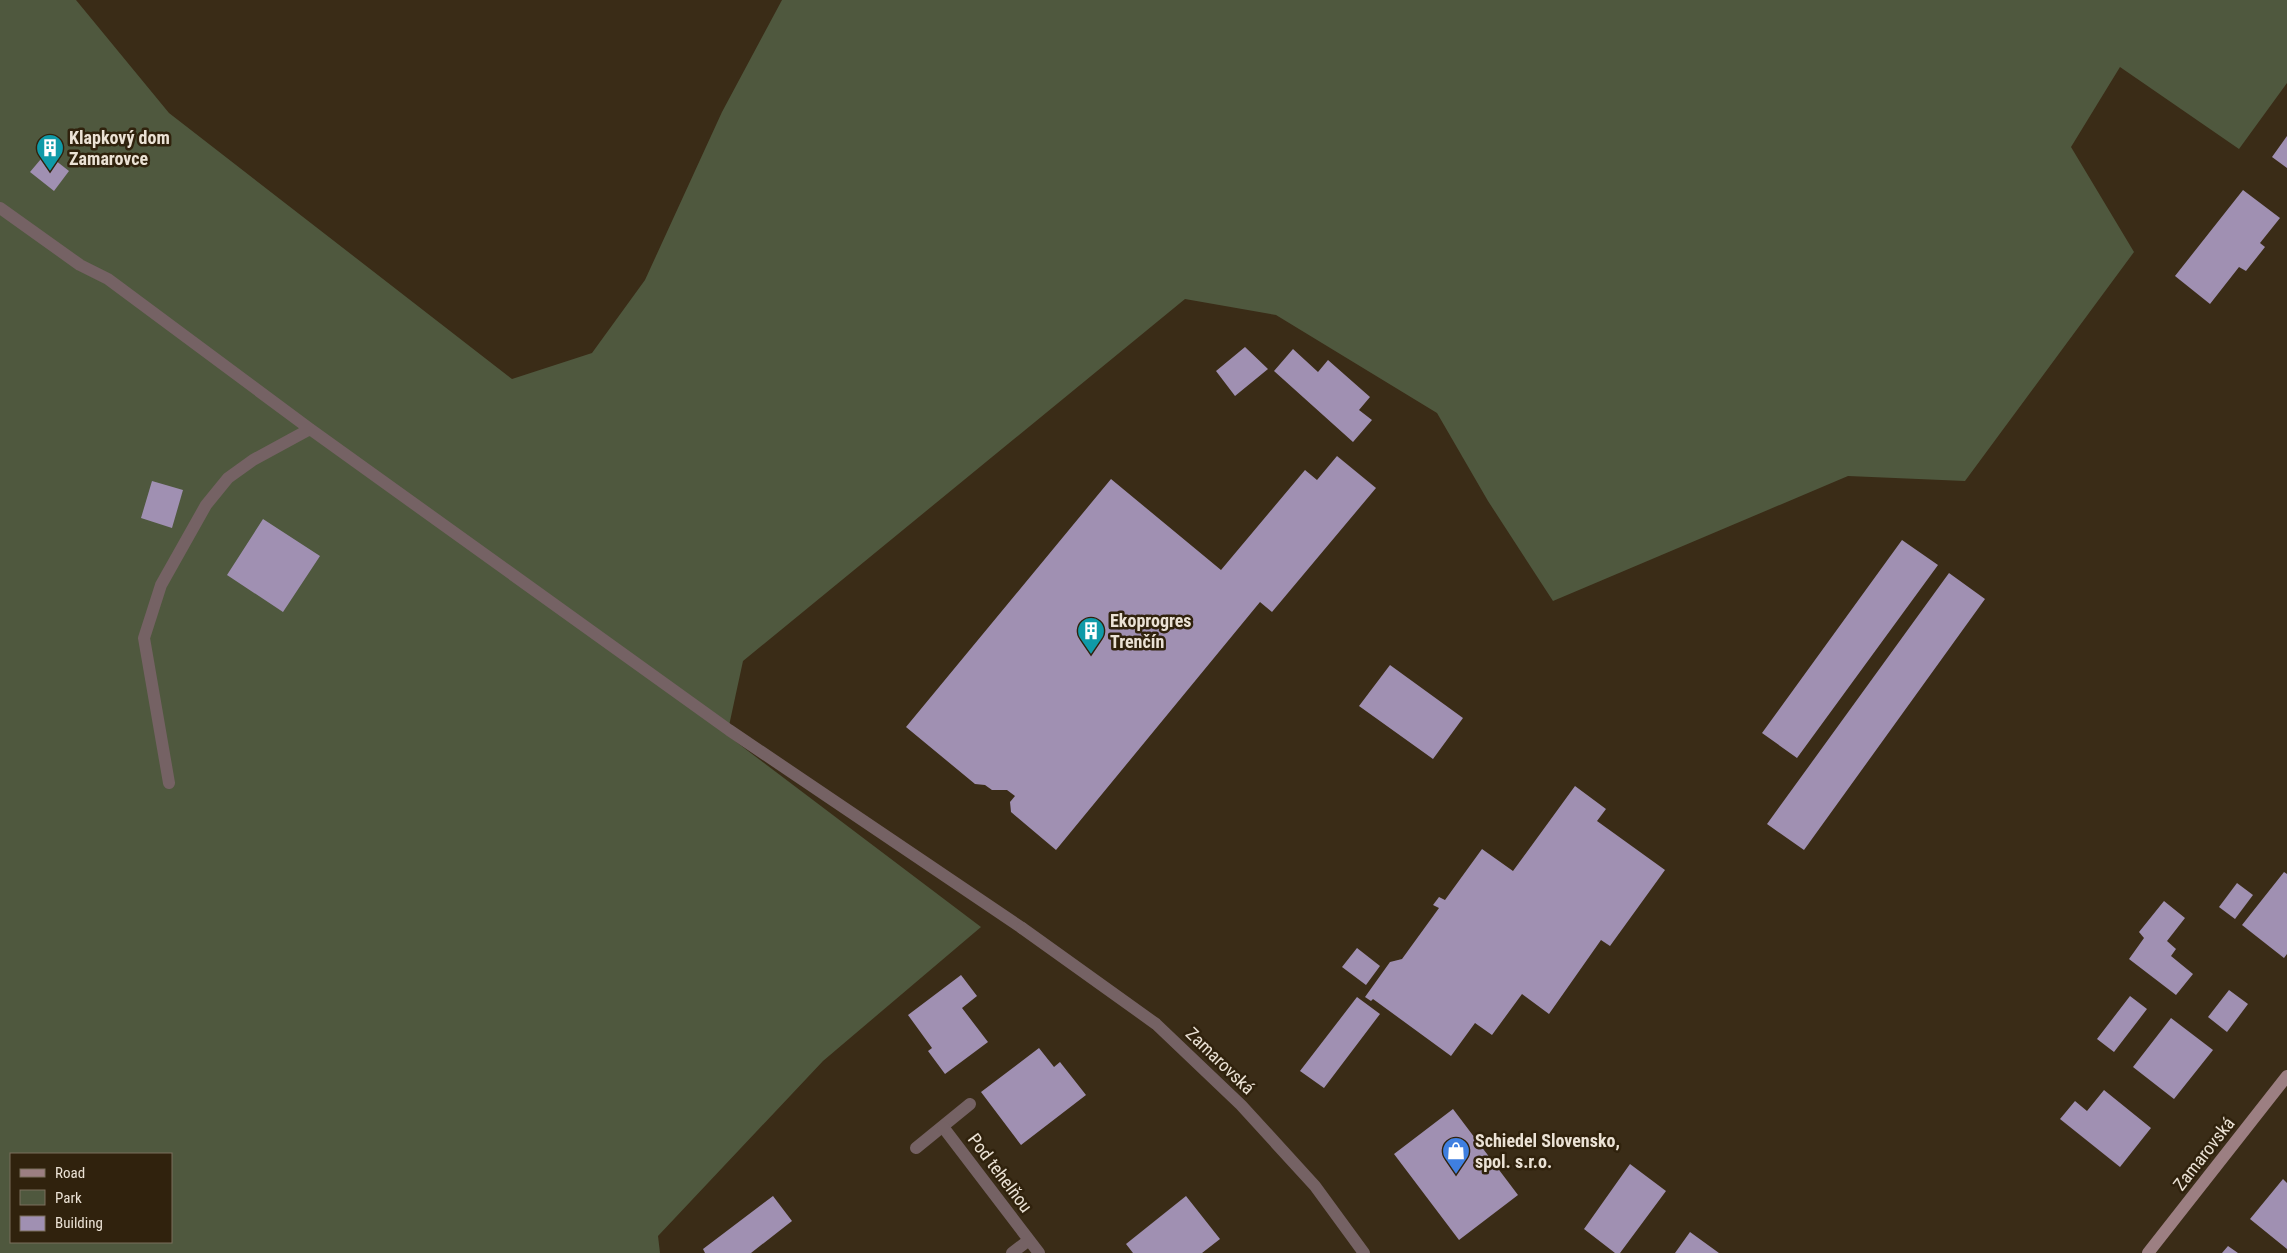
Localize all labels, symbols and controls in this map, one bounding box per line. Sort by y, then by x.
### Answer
place label: Klapkový dom Zamarovce [69,127,170,169]
building icon: Klapkový dom Zamarovce [35,133,65,172]
place label: Ekoprogres Trenčín [1110,610,1192,652]
building icon: Ekoprogres Trenčín [1076,616,1106,655]
street label: Zamarovská [1182,1023,1259,1098]
street label: Zamarovská [2169,1113,2239,1194]
street label: Pod tehelňou [964,1129,1037,1216]
place label: Schiedel Slovensko, spol. s.r.o. [1475,1130,1620,1172]
shop icon: Schiedel Slovensko, spol. s.r.o. [1441,1136,1471,1175]
legend [10,1153,172,1243]
text: Road [55,1164,85,1182]
text: Park [55,1189,82,1207]
text: Building [55,1214,103,1232]

